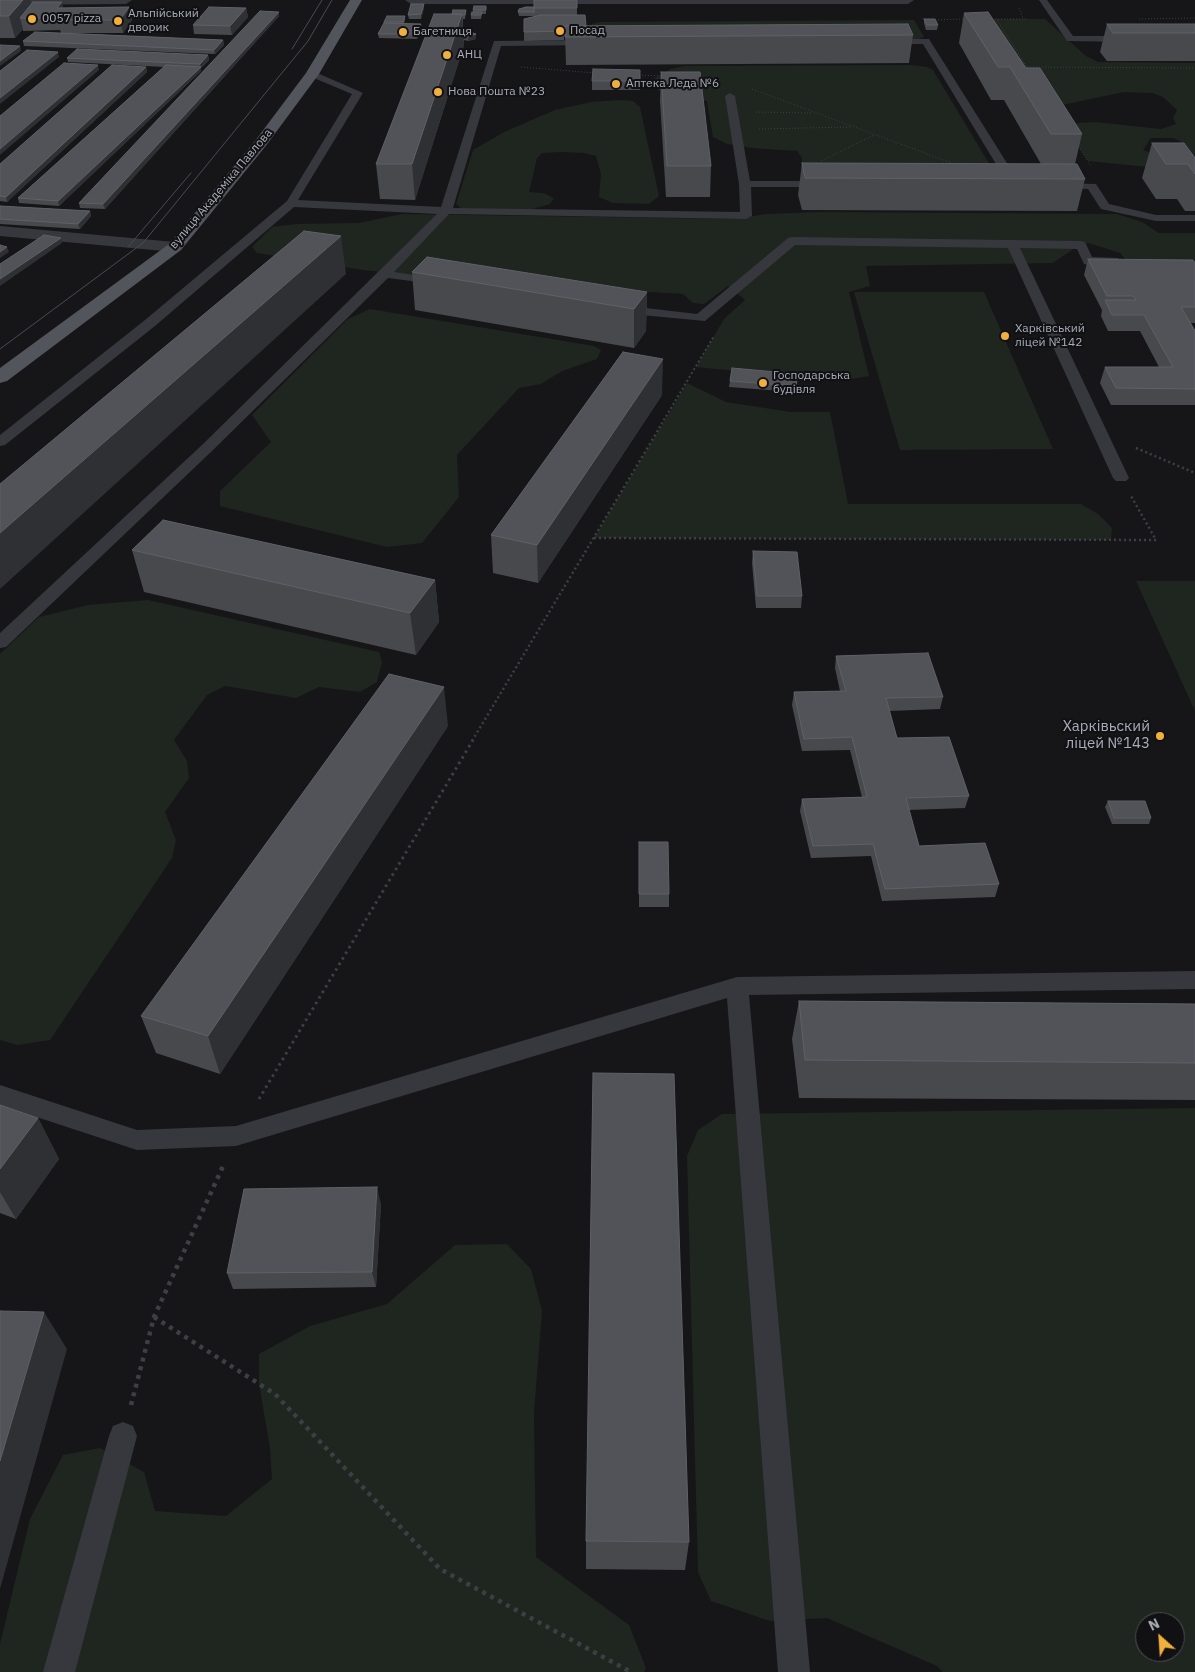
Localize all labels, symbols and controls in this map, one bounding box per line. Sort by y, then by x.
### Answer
place label: Альпійський дворик [128,7,199,35]
place label: 0057 pizza [42,12,101,26]
marker: 0057 pizza [26,13,38,25]
marker: Альпійський дворик [112,15,124,27]
place label: Посад [570,24,605,38]
place label: Багетниця [413,25,472,39]
marker: Посад [554,25,566,37]
marker: Багетниця [397,26,409,38]
place label: АНЦ [457,48,482,62]
marker: АНЦ [441,49,453,61]
place label: Аптека Леда №6 [626,77,719,91]
marker: Аптека Леда №6 [610,78,622,90]
place label: Нова Пошта №23 [448,85,545,99]
marker: Нова Пошта №23 [432,86,444,98]
street label: вулиця Академіка Павлова [167,126,275,252]
place label: Харківський ліцей №142 [1015,322,1085,350]
marker: Харківський ліцей №142 [999,330,1011,342]
place label: Господарська будівля [773,369,850,397]
marker: Господарська будівля [757,377,769,389]
place label: Харківьский ліцей №143 [1063,718,1150,753]
marker: Харківьский ліцей №143 [1154,730,1166,742]
north arrow [1135,1612,1185,1662]
text: N [1145,1614,1162,1635]

